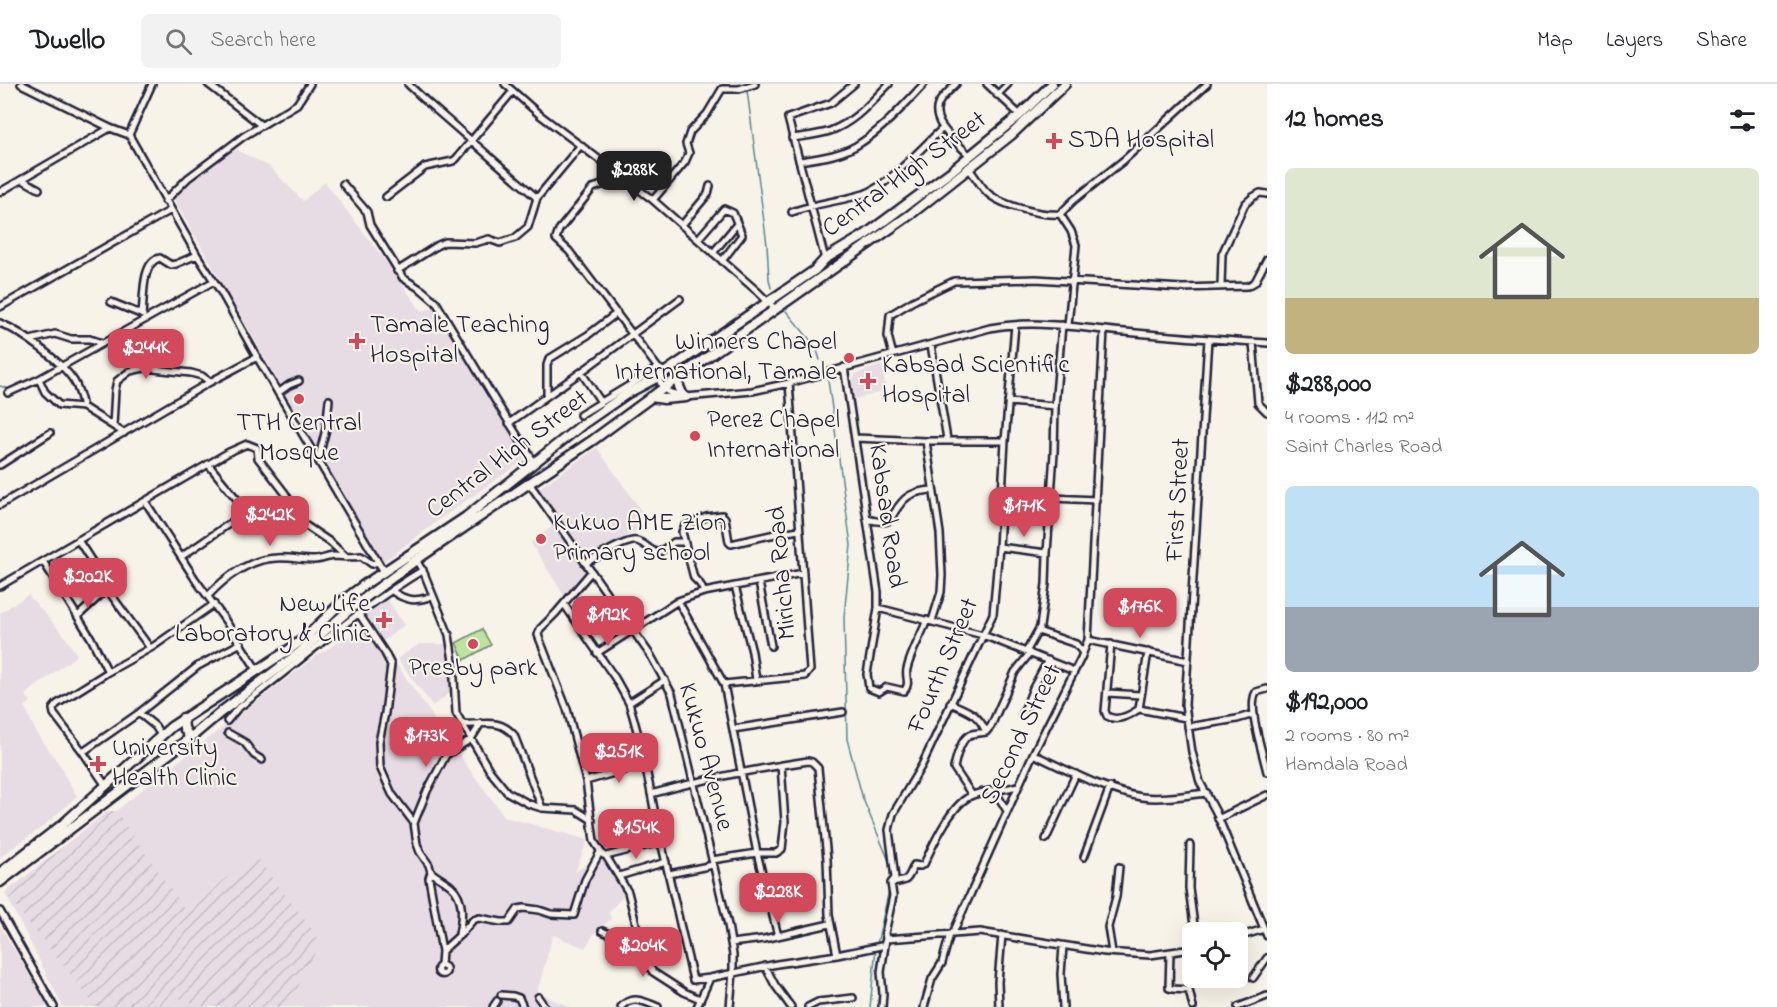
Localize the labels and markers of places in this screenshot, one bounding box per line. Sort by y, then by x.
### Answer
place label: SDA Hospital [1068,122,1214,160]
marker: SDA Hospital [1045,132,1063,150]
pin: $288K [592,151,676,202]
place label: Tamale Teaching Hospital [370,307,549,375]
place label: Winners Chapel International, Tamale [614,324,837,392]
pin: $244K [104,329,188,380]
marker: Tamale Teaching Hospital [348,332,366,350]
place label: Kabsad Scientific Hospital [882,347,1070,415]
marker: Winners Chapel International, Tamale [842,351,856,365]
marker: Kabsad Scientific Hospital [859,372,877,390]
marker: TTH Central Mosque [292,392,306,406]
place label: Perez Chapel International [707,402,840,470]
place label: TTH Central Mosque [236,405,362,473]
marker: Perez Chapel International [688,429,702,443]
pin: $171K [982,487,1066,538]
pin: $242K [228,496,312,547]
place label: Kukuo AME Zion Primary school [553,505,726,573]
marker: Kukuo AME Zion Primary school [534,532,548,546]
pin: $202K [46,558,130,609]
place label: New Life Laboratory & Clinic [175,586,370,654]
pin: $176K [1098,588,1182,639]
pin: $192K [566,596,650,647]
marker: New Life Laboratory & Clinic [375,611,393,629]
marker: Presby park [466,637,480,651]
place label: Presby park [409,650,538,688]
pin: $173K [384,717,468,768]
place label: University Health Clinic [112,730,238,798]
pin: $251K [577,733,661,784]
marker: University Health Clinic [89,755,107,773]
pin: $154K [594,809,678,860]
pin: $228K [736,873,820,924]
pin: $204K [601,927,685,978]

